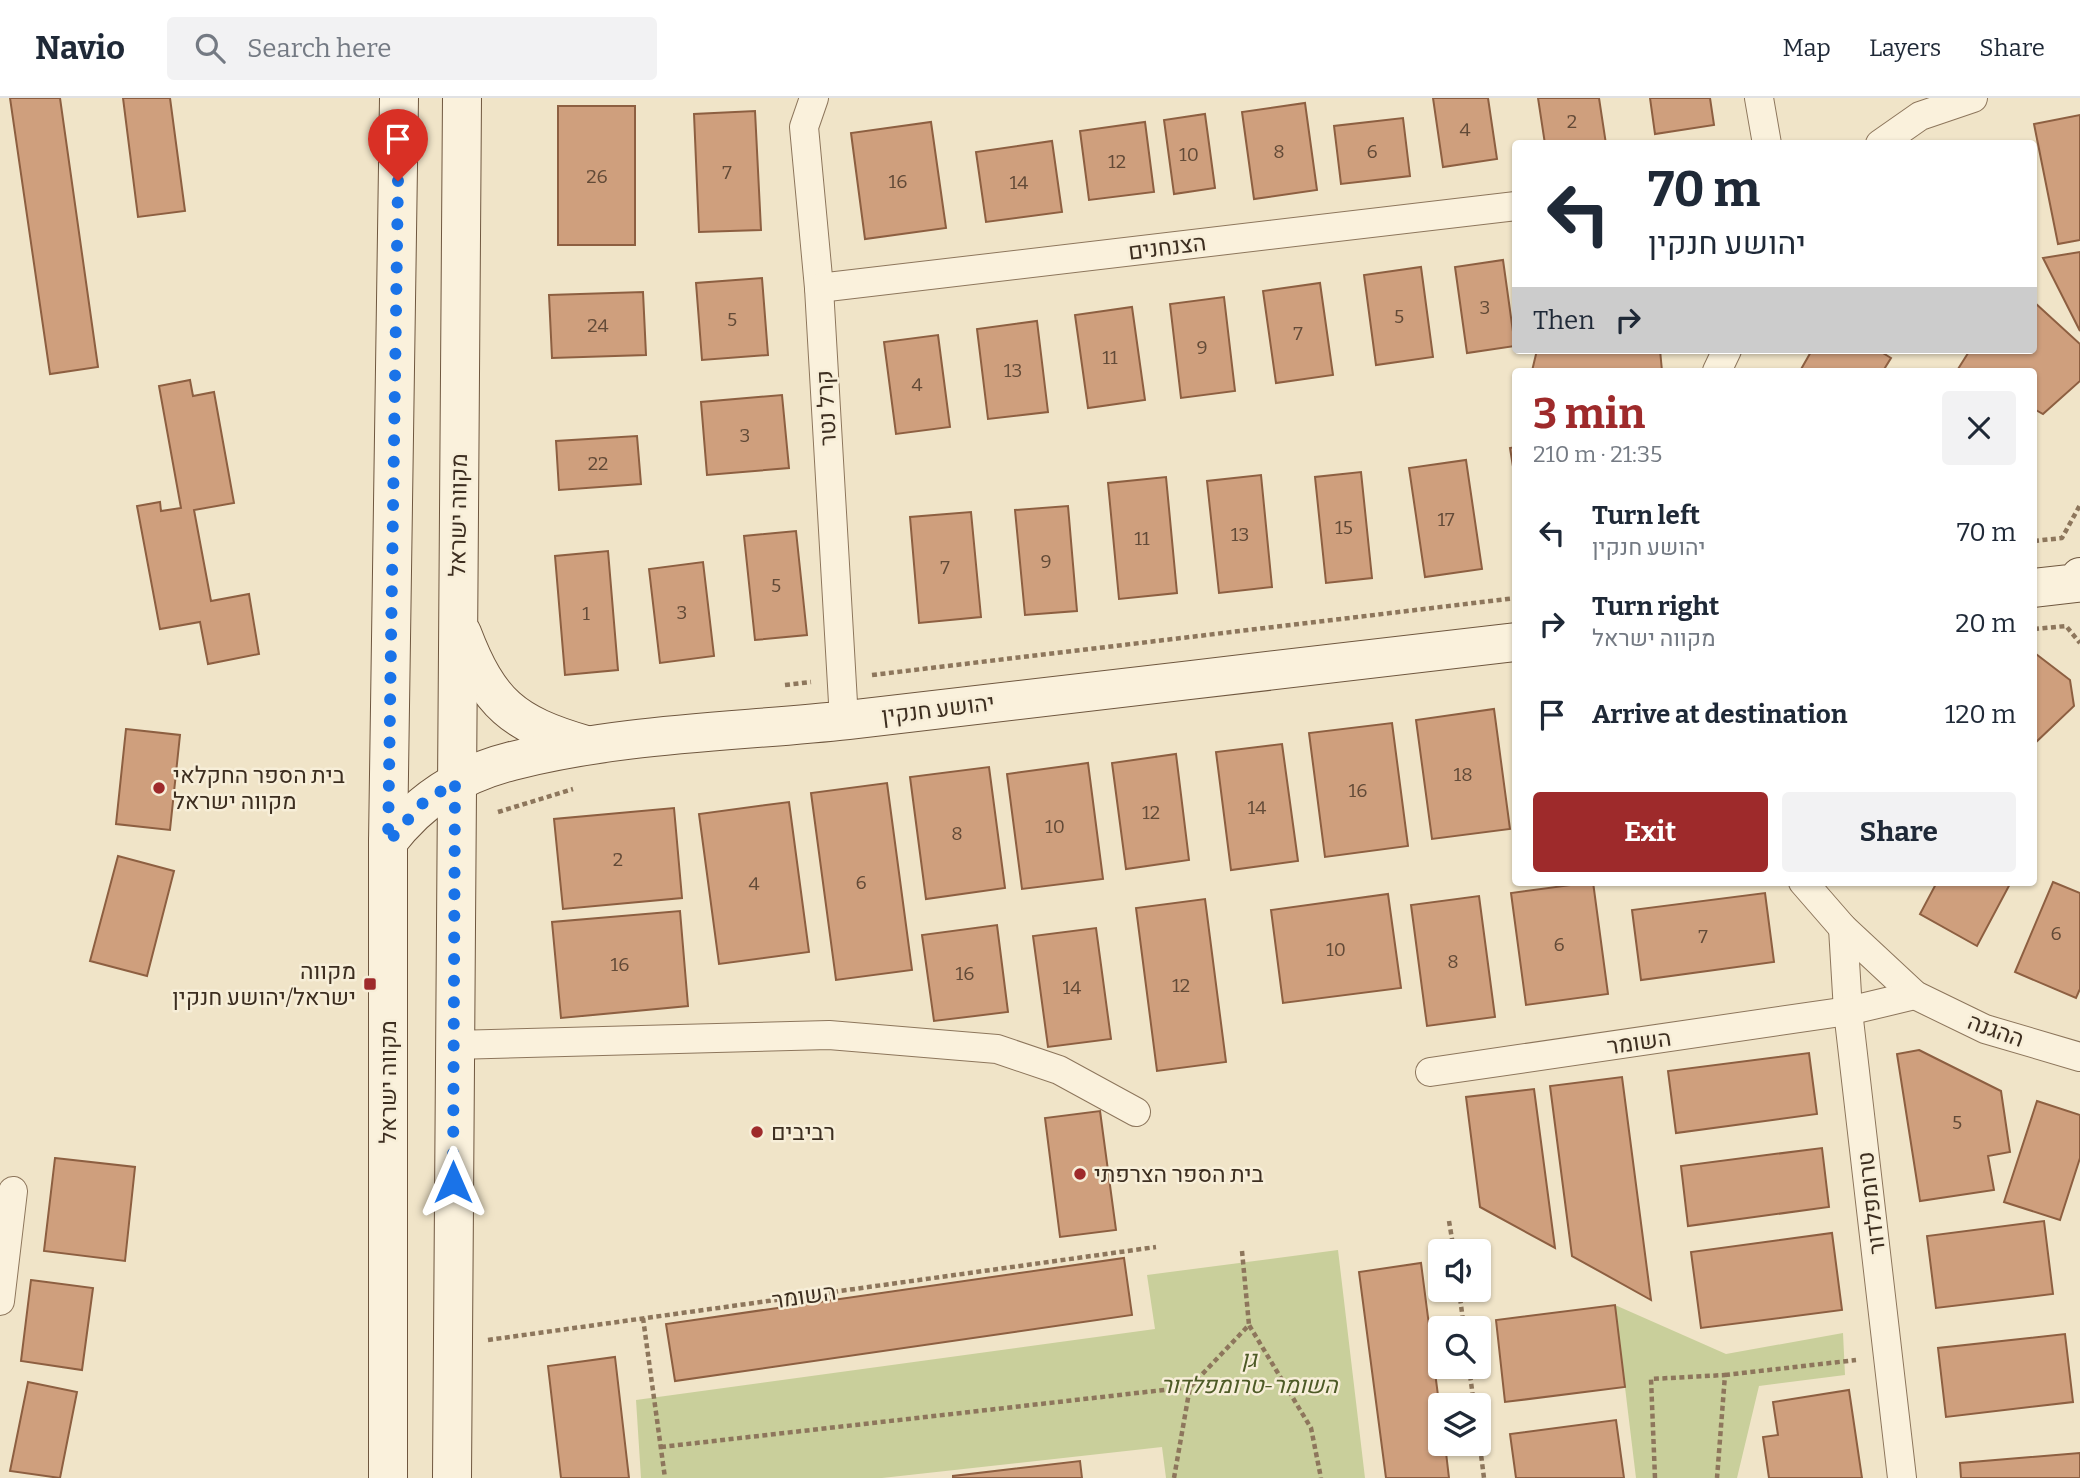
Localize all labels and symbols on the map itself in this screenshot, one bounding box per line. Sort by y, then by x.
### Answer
pin [368,109,428,181]
house number: 2 [1567,110,1577,133]
house number: 4 [1459,118,1471,141]
house number: 8 [1273,140,1285,163]
house number: 6 [1366,140,1378,163]
house number: 10 [1179,143,1199,166]
house number: 12 [1108,150,1126,173]
house number: 7 [722,161,732,184]
house number: 26 [586,165,608,188]
house number: 16 [889,170,907,193]
house number: 14 [1010,171,1028,194]
street label: הצנחנים [1126,228,1208,266]
house number: 3 [1480,296,1490,319]
house number: 5 [1394,305,1404,328]
house number: 5 [727,308,737,331]
house number: 24 [587,314,609,337]
house number: 7 [1293,322,1303,345]
house number: 9 [1196,336,1208,359]
house number: 11 [1102,346,1118,369]
house number: 13 [1004,359,1022,382]
street label: קרל נטר [810,369,842,447]
house number: 4 [911,373,923,396]
house number: 3 [740,424,750,447]
house number: 22 [588,452,608,475]
street label: מקווה ישראל [443,453,473,577]
house number: 17 [1437,508,1455,531]
house number: 15 [1335,516,1353,539]
house number: 13 [1231,523,1249,546]
house number: 11 [1134,527,1150,550]
house number: 9 [1040,550,1052,573]
house number: 7 [940,556,950,579]
house number: 5 [771,574,781,597]
house number: 3 [677,601,687,624]
house number: 1 [582,602,590,625]
street label: יהושע חנקין [880,688,996,730]
place label: בית הספר החקלאי מקווה ישראל [173,761,345,815]
house number: 18 [1453,763,1473,786]
house number: 16 [1349,779,1367,802]
marker: בית הספר החקלאי מקווה ישראל [151,780,167,796]
house number: 14 [1248,796,1266,819]
house number: 12 [1142,801,1160,824]
house number: 10 [1045,815,1065,838]
house number: 8 [951,822,963,845]
house number: 2 [613,848,623,871]
house number: 6 [855,871,867,894]
house number: 4 [748,872,760,895]
house number: 6 [2050,922,2062,945]
house number: 7 [1698,925,1708,948]
house number: 6 [1553,933,1565,956]
house number: 10 [1326,938,1346,961]
house number: 8 [1447,950,1459,973]
house number: 16 [611,953,629,976]
place label: מקווה ישראל/יהושע חנקין [172,957,356,1011]
house number: 16 [956,962,974,985]
house number: 12 [1172,974,1190,997]
marker: מקווה ישראל/יהושע חנקין [362,976,378,992]
house number: 14 [1063,976,1081,999]
street label: ההגנה [1964,1007,2028,1053]
street label: מקווה ישראל [374,1020,402,1144]
street label: השומר [1605,1024,1673,1060]
house number: 5 [1952,1111,1962,1134]
place label: רביבים [771,1118,835,1146]
marker: רביבים [749,1124,765,1140]
position arrow [416,1145,490,1219]
street label: טרומפלדור [1851,1150,1891,1256]
place label: בית הספר הצרפתי [1094,1160,1264,1188]
marker: בית הספר הצרפתי [1072,1166,1088,1182]
street label: השומר [770,1278,838,1314]
park label: גן השומר-טרומפלדור [1161,1345,1339,1399]

